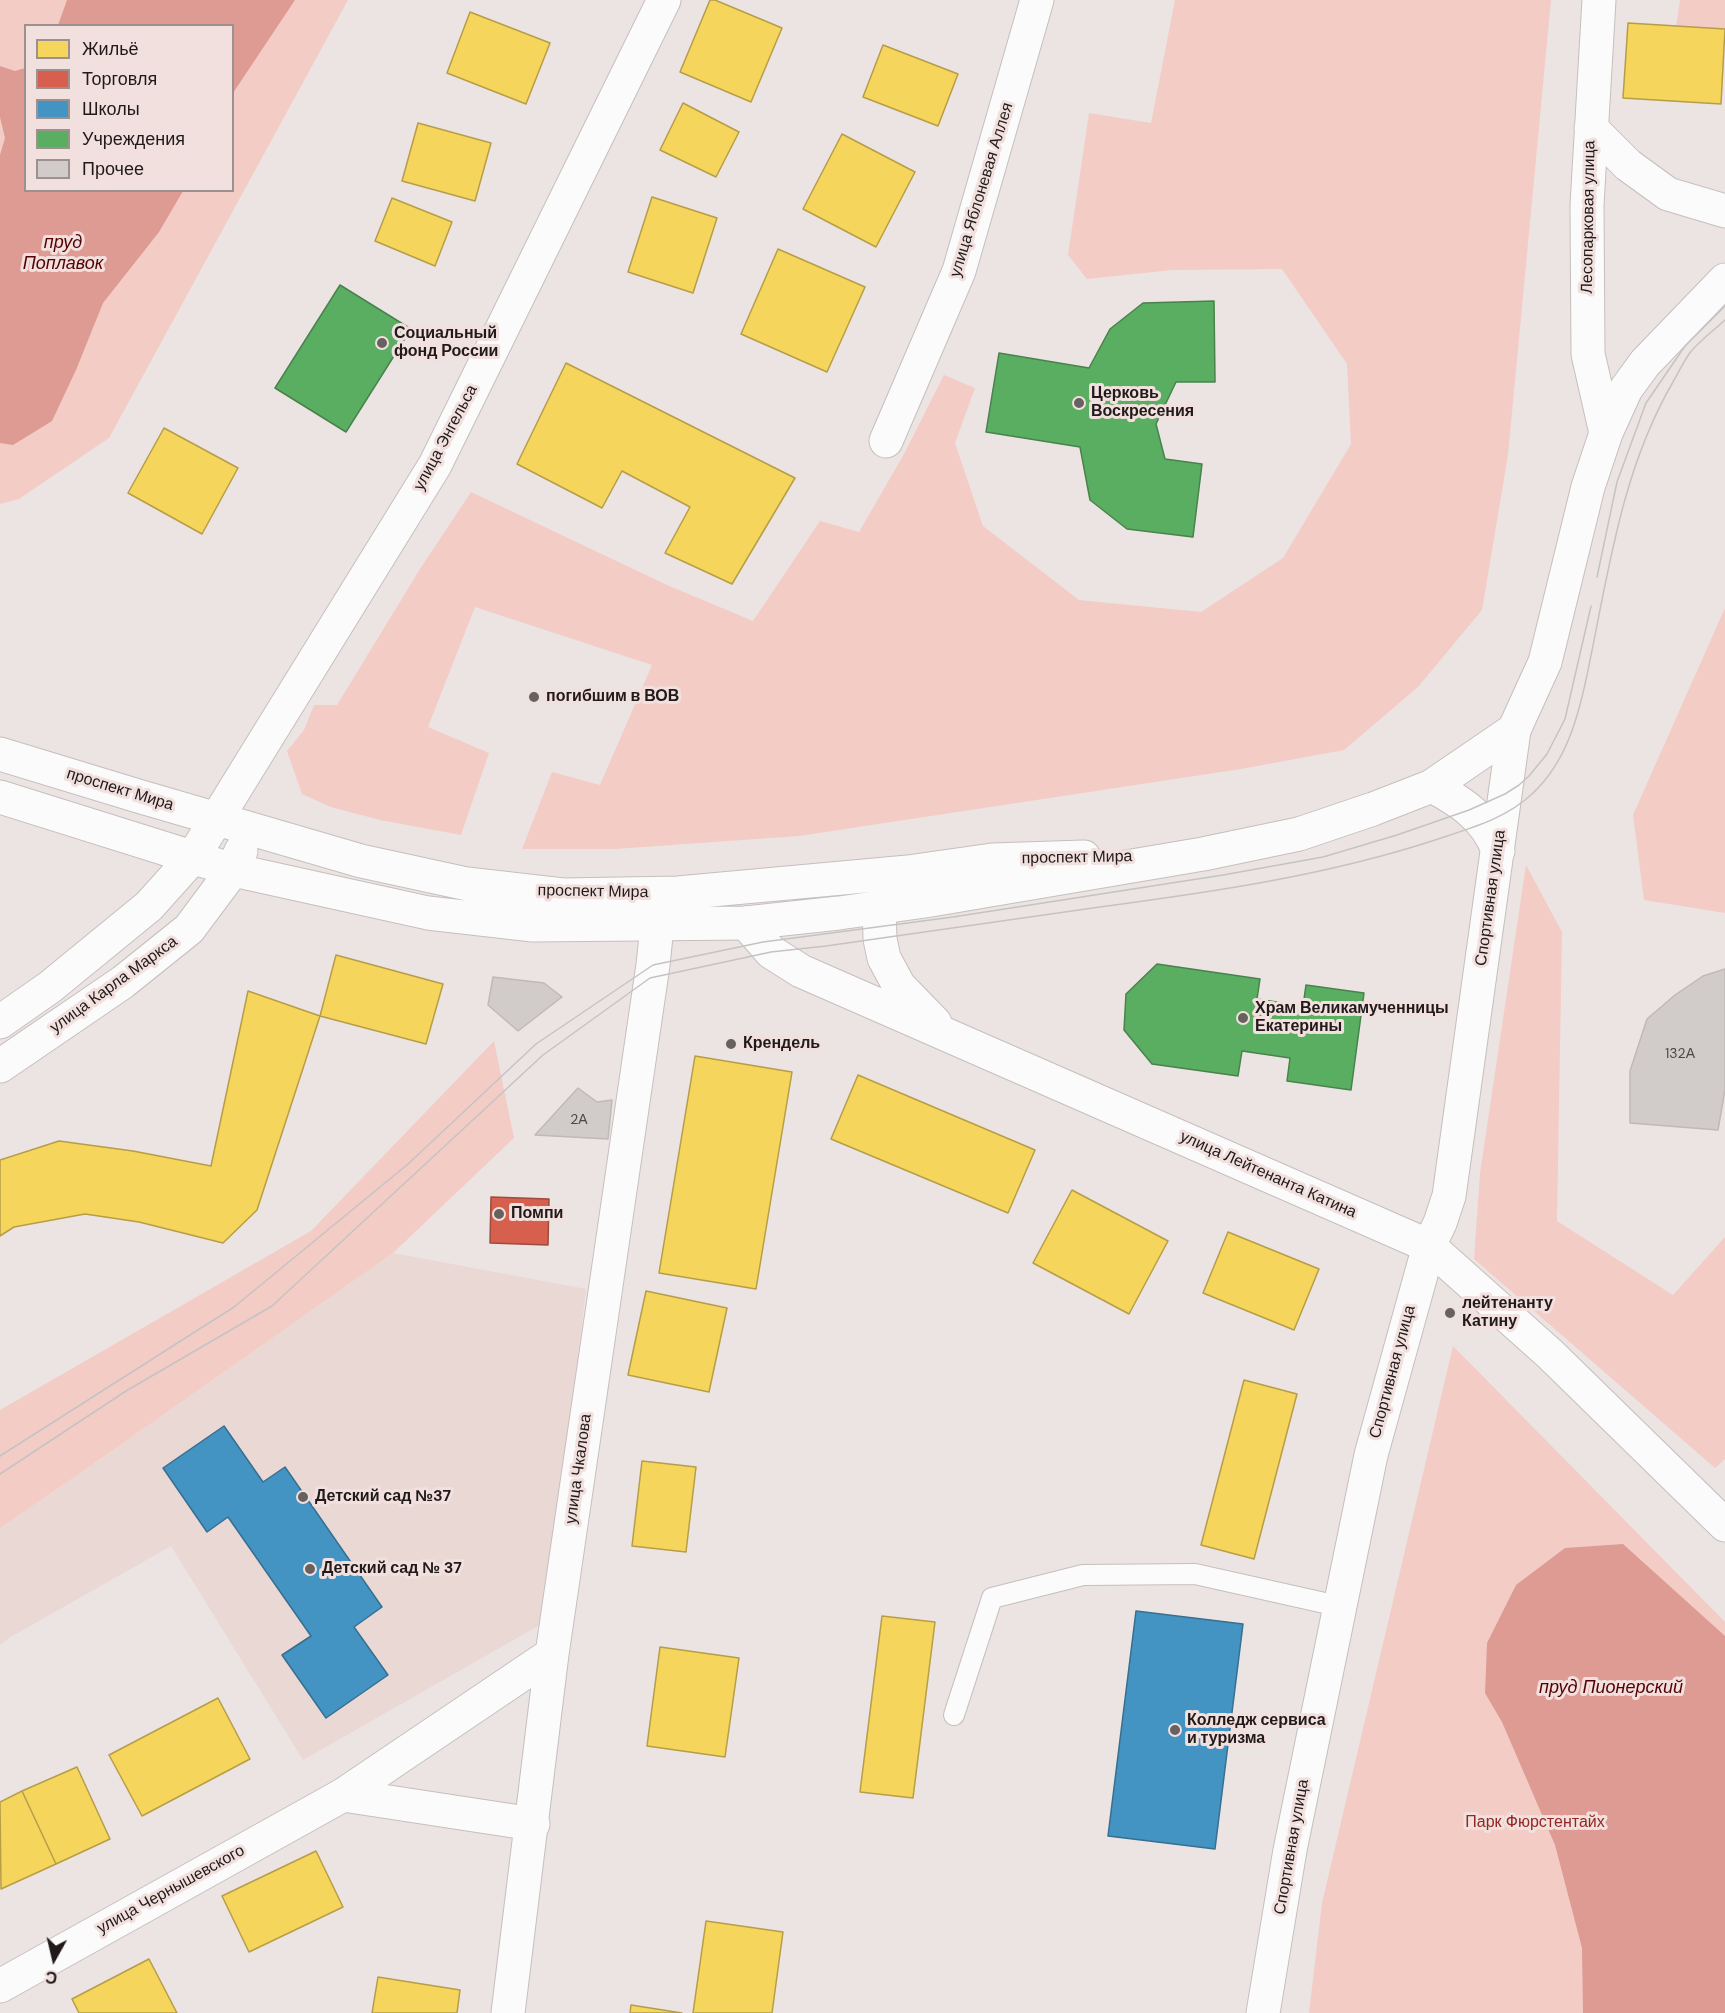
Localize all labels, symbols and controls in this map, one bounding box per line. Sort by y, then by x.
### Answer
legend [24,24,234,192]
text: Жильё [82,37,139,61]
text: Торговля [82,67,157,91]
text: Школы [82,97,140,121]
street label: улица Яблоневая Аллея [946,100,1018,280]
text: Учреждения [82,127,185,151]
street label: Лесопарковая улица [1578,140,1600,294]
text: Прочее [82,157,144,181]
water label: пруд Поплавок [23,232,103,274]
place label: Социальный фонд России [394,324,498,362]
marker: Социальный фонд России [375,336,389,350]
street label: улица Энгельса [410,382,482,494]
place label: Церковь Воскресения [1091,384,1194,422]
marker: Церковь Воскресения [1072,396,1086,410]
place label: погибшим в ВОВ [546,687,679,707]
marker: погибшим в ВОВ [527,690,541,704]
street label: проспект Мира [64,765,176,815]
street label: Спортивная улица [1472,829,1510,967]
street label: проспект Мира [1021,847,1133,869]
street label: проспект Мира [537,881,649,903]
street label: улица Карла Маркса [47,932,181,1038]
place label: Храм Великамученницы Екатерины [1255,999,1449,1037]
marker: Храм Великамученницы Екатерины [1236,1011,1250,1025]
place label: Крендель [743,1034,820,1054]
marker: Крендель [724,1037,738,1051]
house number: 132А [1665,1046,1695,1062]
house number: 2А [570,1112,588,1128]
street label: улица Лейтенанта Катина [1177,1127,1359,1223]
place label: Помпи [511,1204,563,1224]
marker: Помпи [492,1207,506,1221]
place label: лейтенанту Катину [1462,1294,1553,1332]
street label: Спортивная улица [1366,1303,1420,1441]
marker: лейтенанту Катину [1443,1306,1457,1320]
street label: улица Чкалова [562,1413,596,1525]
place label: Детский сад №37 [315,1487,451,1507]
marker: Детский сад №37 [296,1490,310,1504]
place label: Детский сад № 37 [322,1559,462,1579]
marker: Детский сад № 37 [303,1562,317,1576]
water label: пруд Пионерский [1539,1677,1683,1699]
place label: Колледж сервиса и туризма [1187,1711,1326,1749]
marker: Колледж сервиса и туризма [1168,1723,1182,1737]
street label: Спортивная улица [1271,1778,1313,1916]
park label: Парк Фюрстентайх [1465,1813,1605,1833]
street label: улица Чернышевского [94,1841,248,1939]
north arrow [24,1929,84,1989]
text: С [44,1966,59,1989]

